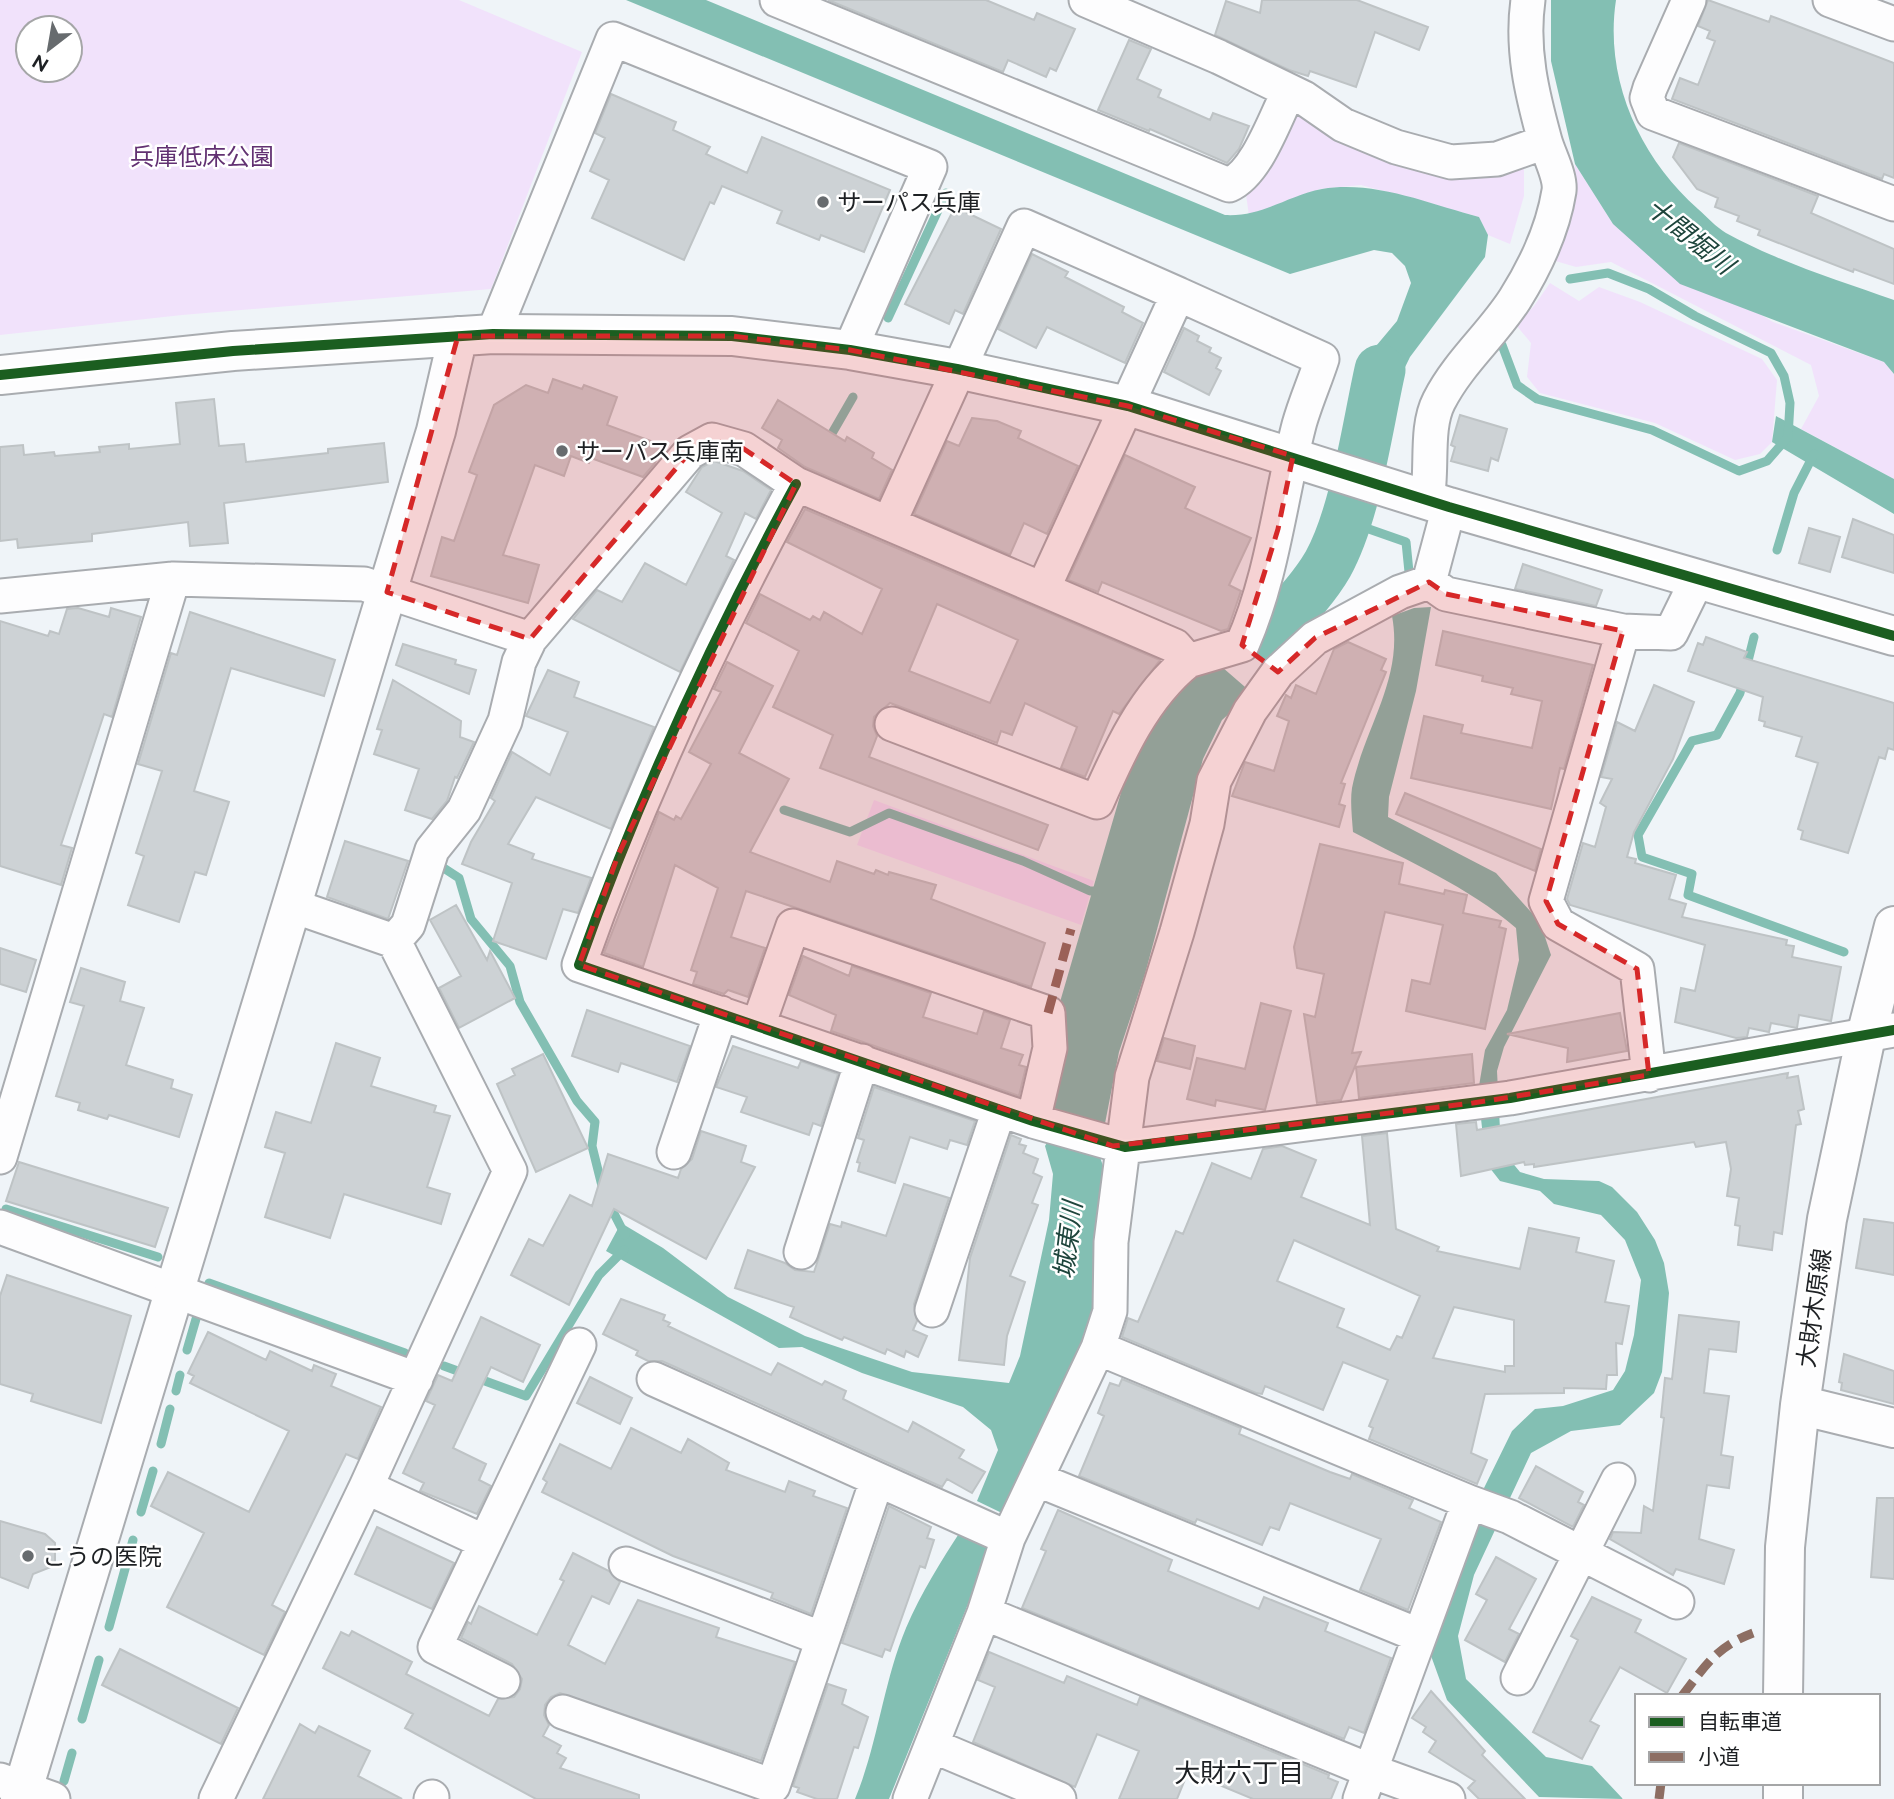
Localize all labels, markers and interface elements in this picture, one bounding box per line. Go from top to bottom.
north arrow [14,14,84,84]
text: N [28,50,52,77]
park label: 兵庫低床公園 [130,142,274,171]
place label: サーパス兵庫 [837,188,981,217]
water label: 十間堀川 [1640,192,1742,282]
marker: サーパス兵庫 [815,194,831,210]
place label: サーパス兵庫南 [576,437,744,466]
marker: サーパス兵庫南 [554,443,570,459]
water label: 城東川 [1048,1196,1088,1281]
street label: 大財木原線 [1791,1247,1837,1369]
place label: こうの医院 [42,1542,162,1571]
marker: こうの医院 [20,1548,36,1564]
legend [1635,1694,1880,1785]
text: 自転車道 [1698,1709,1782,1734]
text: 小道 [1698,1744,1740,1769]
district label: 大財六丁目 [1174,1758,1304,1788]

